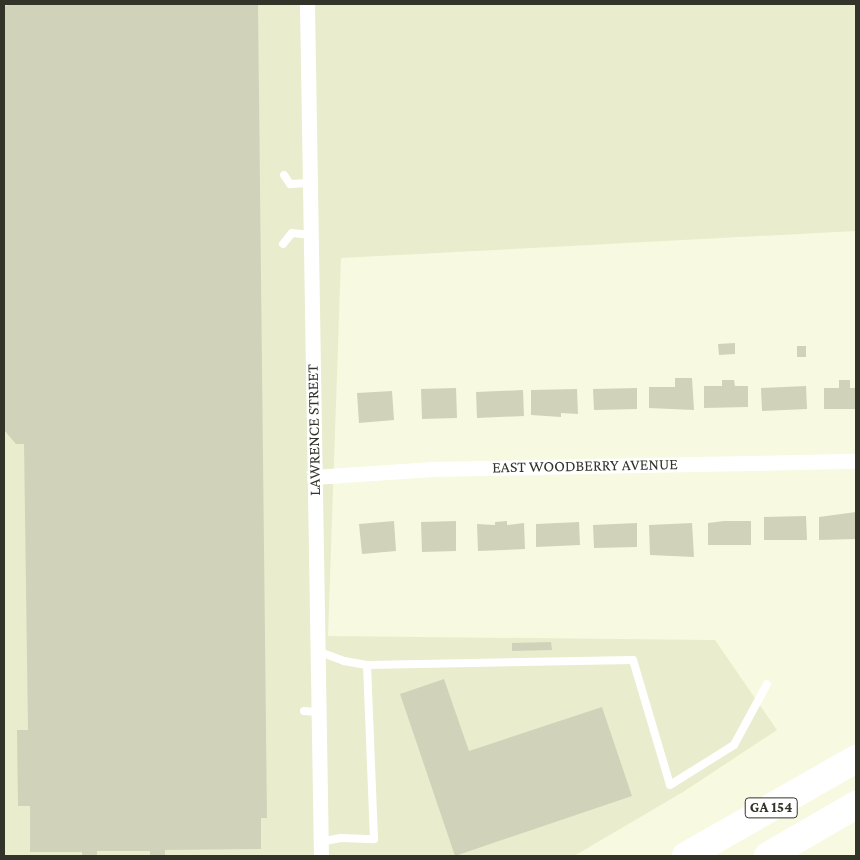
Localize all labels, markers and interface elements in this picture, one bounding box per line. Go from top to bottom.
street label: LAWRENCE STREET [303,364,325,496]
street label: EAST WOODBERRY AVENUE [492,455,678,477]
road number: GA 154 [744,796,798,820]

